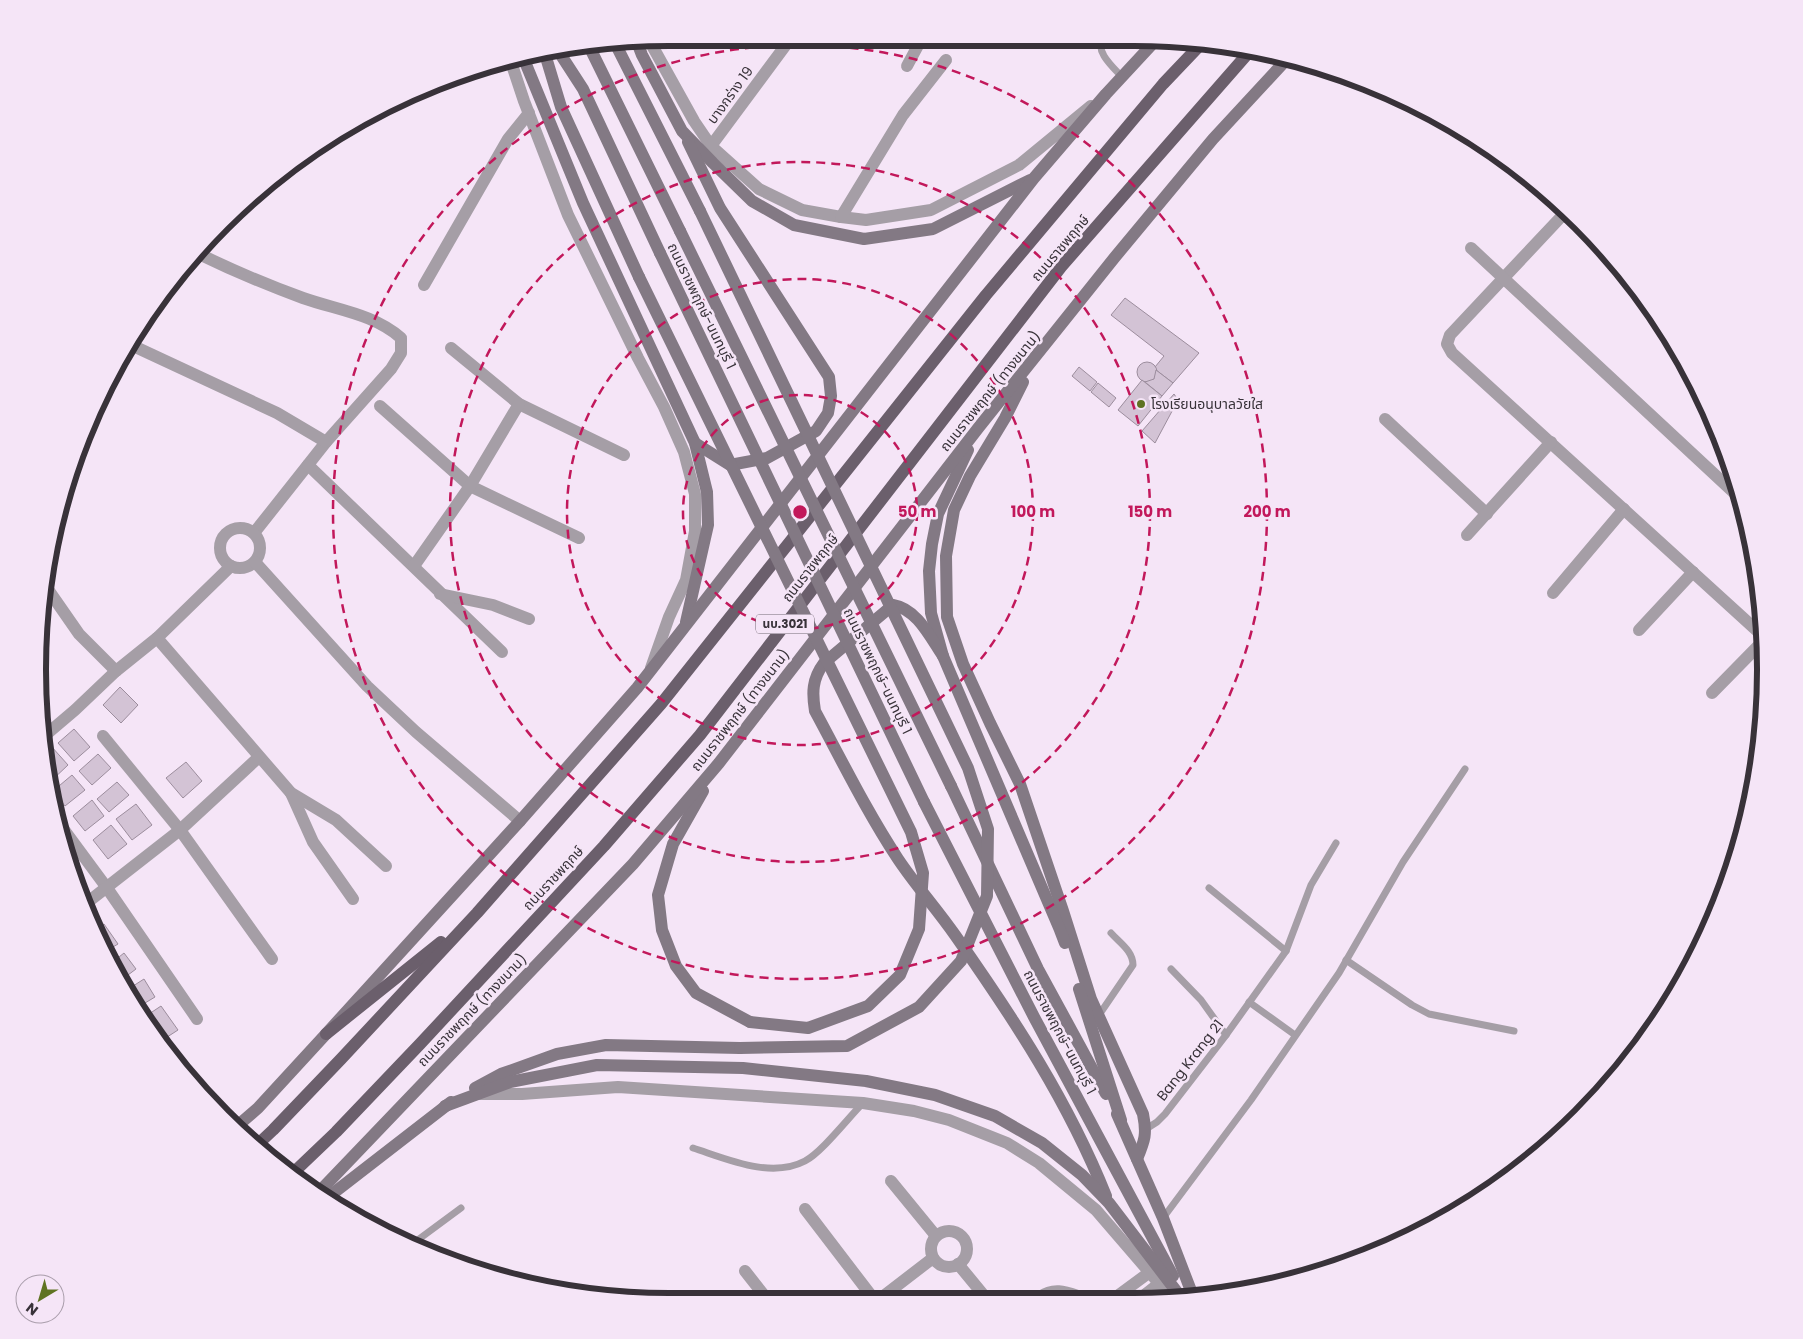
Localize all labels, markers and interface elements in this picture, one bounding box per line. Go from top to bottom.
street label: บางกร่าง 19 [702,62,758,128]
street label: ถนนราชพฤกษ์ [1026,210,1094,286]
street label: ถนนราชพฤกษ์-นนทบุรี 1 [663,239,741,373]
street label: ถนนราชพฤกษ์ (ทางขนาน) [935,326,1045,456]
place label: โรงเรียนอนุบาลวัยใส [1151,394,1263,414]
marker: โรงเรียนอนุบาลวัยใส [1135,398,1147,410]
text: 50 m [898,501,936,522]
text: 100 m [1011,501,1055,522]
text: 150 m [1128,501,1172,522]
text: 200 m [1243,501,1291,522]
centre of rings [791,503,809,521]
street label: ถนนราชพฤกษ์ [777,530,843,606]
street label: ถนนราชพฤกษ์-นนทบุรี 1 [839,604,917,738]
road number: นบ.3021 [756,614,814,634]
street label: ถนนราชพฤกษ์ (ทางขนาน) [686,645,794,775]
street label: ถนนราชพฤกษ์ [518,841,588,915]
street label: ถนนราชพฤกษ์ (ทางขนาน) [413,949,531,1071]
street label: ถนนราชพฤกษ์-นนทบุรี 1 [1019,966,1101,1098]
street label: Bang Krang 21 [1152,1015,1228,1105]
north arrow [15,1274,65,1324]
text: N [22,1298,42,1320]

